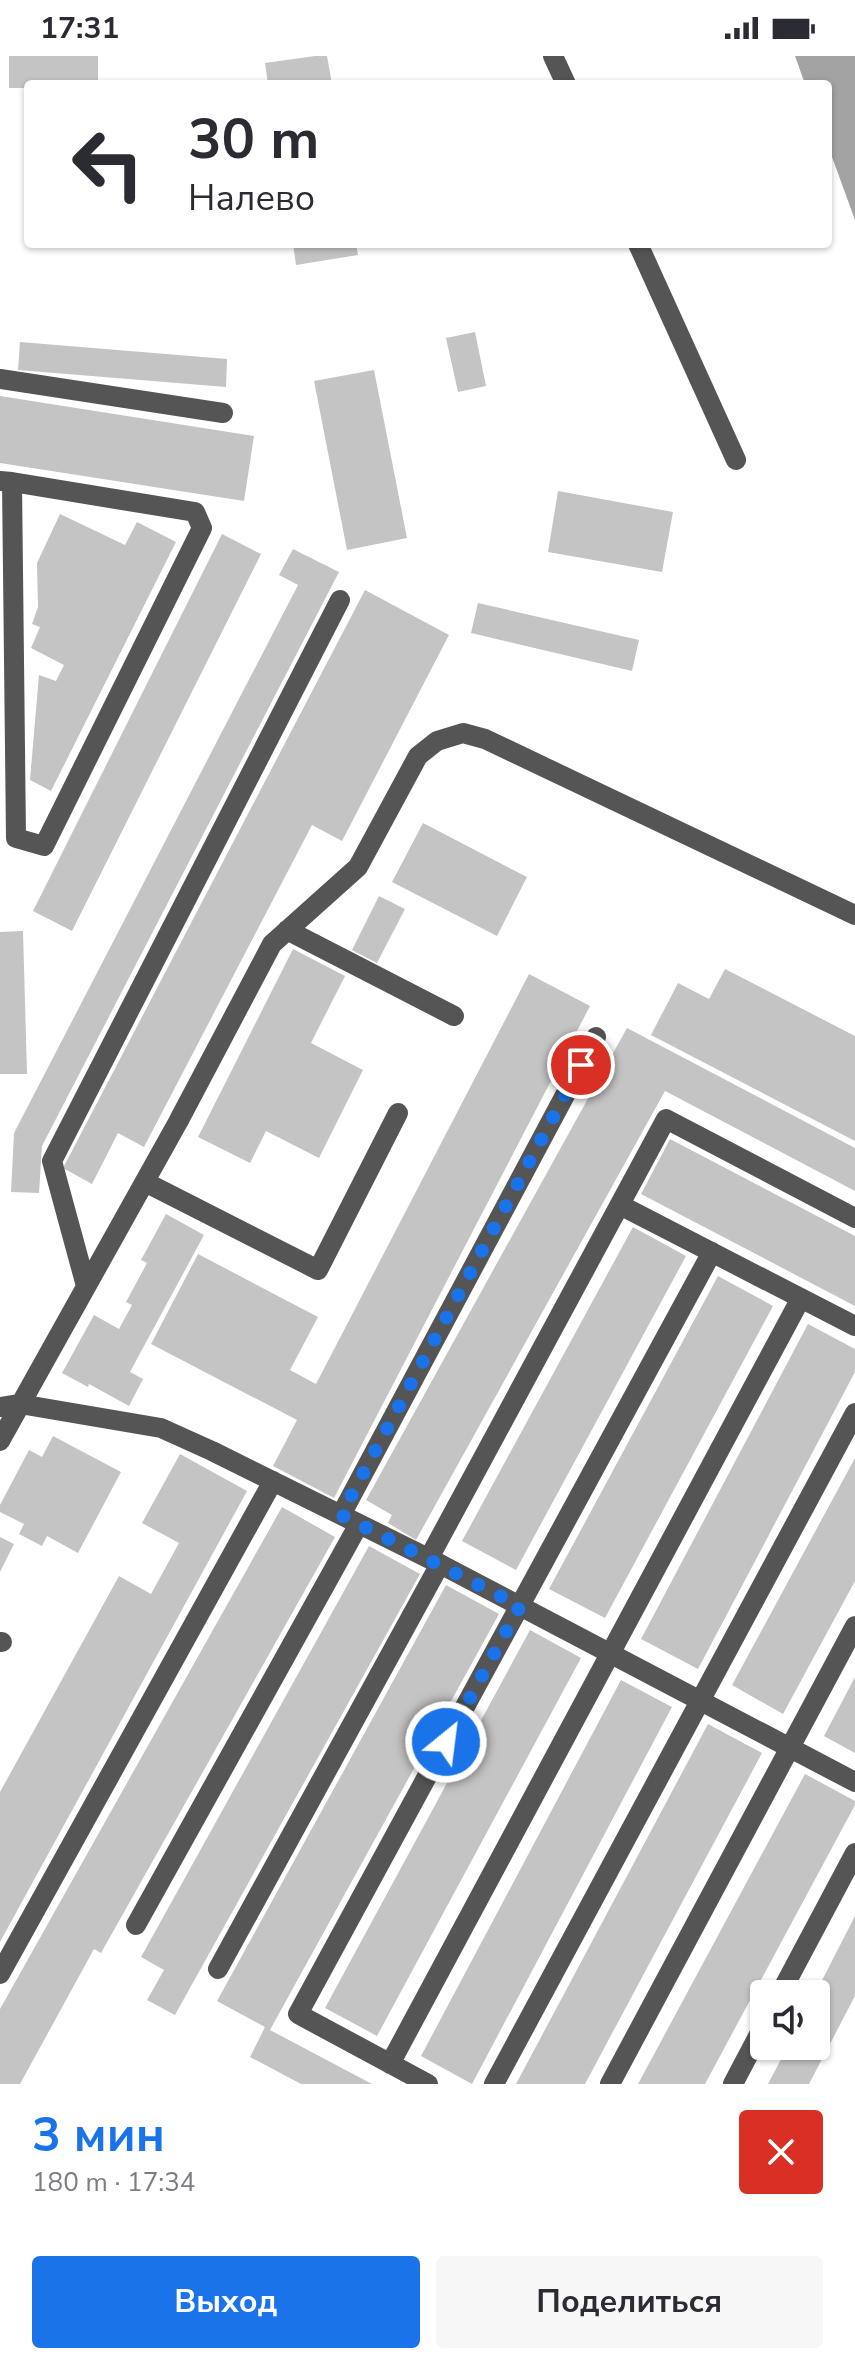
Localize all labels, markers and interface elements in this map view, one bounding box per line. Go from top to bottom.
text: 17:31 [40,8,119,49]
text: 30 m [188,101,319,178]
icon: left [56,112,160,216]
text: Налево [188,174,315,223]
pin [547,1031,615,1099]
icon: arrive [559,1043,603,1087]
position arrow [404,1700,488,1784]
map controls [750,1980,830,2060]
button: sound [750,1980,830,2060]
text: 3 мин [32,2102,165,2168]
button: close [739,2110,823,2194]
text: 180 m · 17:34 [32,2165,195,2200]
button: Выход [32,2256,420,2348]
button: Поделиться [436,2256,823,2348]

